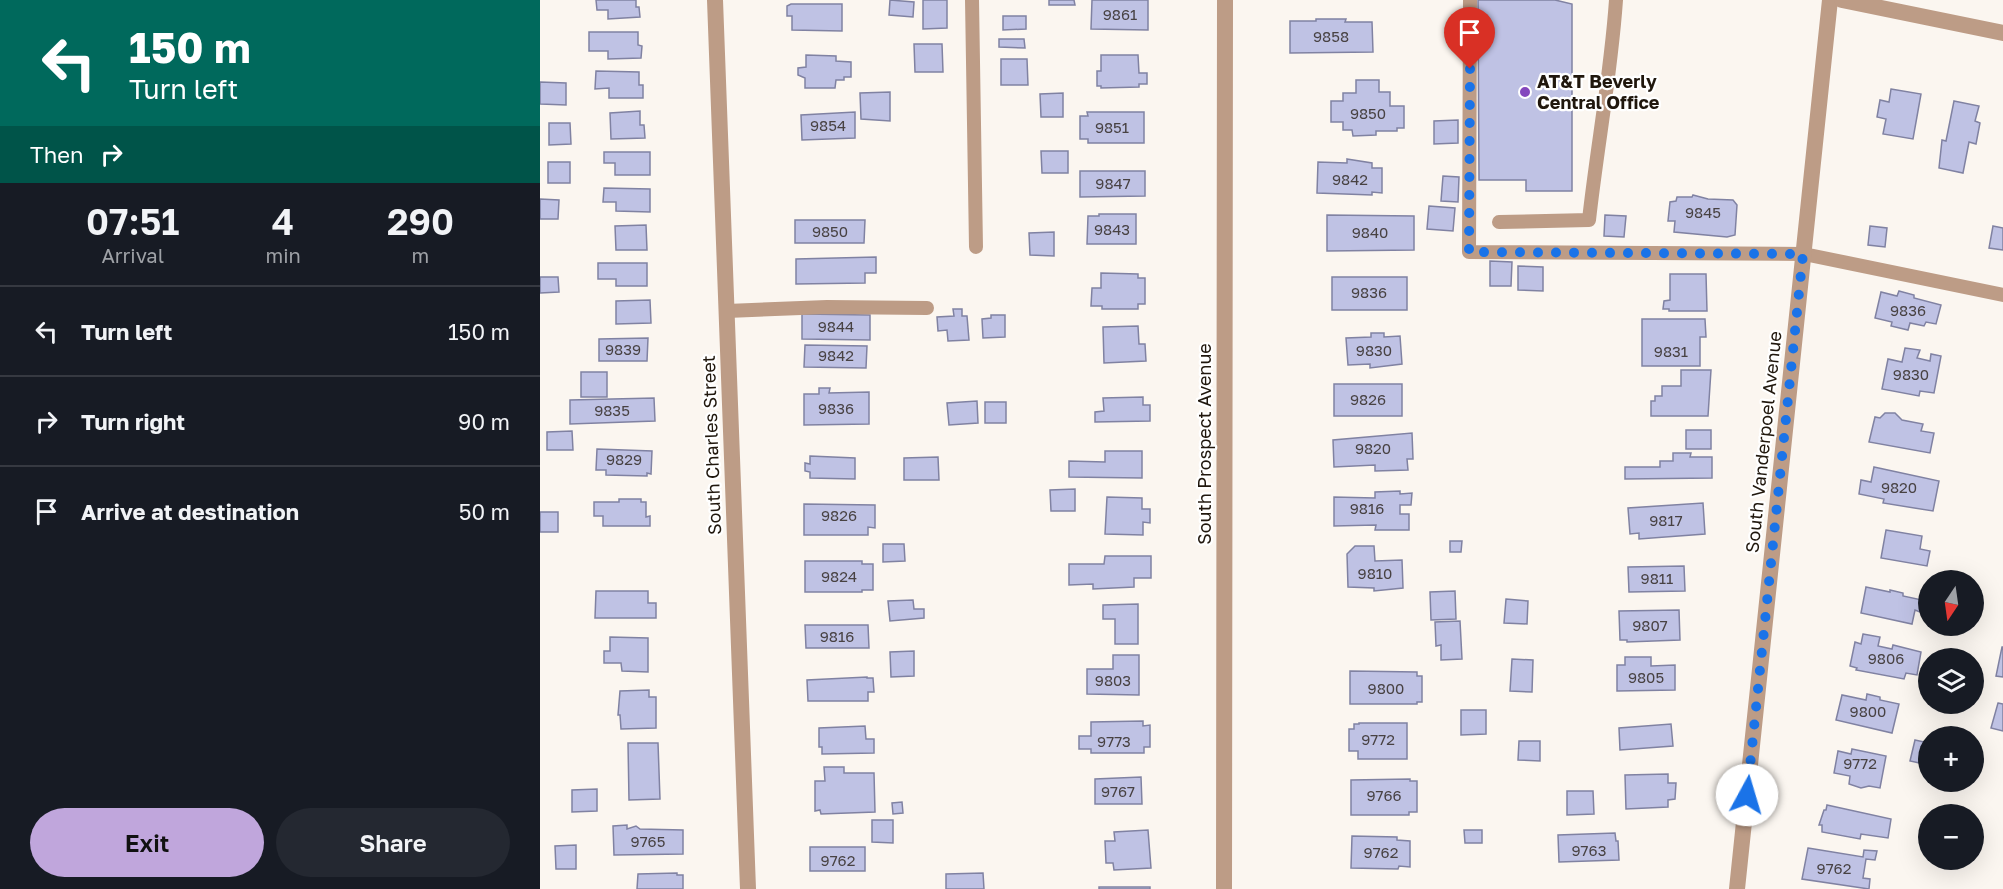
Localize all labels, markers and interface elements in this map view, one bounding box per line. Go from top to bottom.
house number: 9861 [1103,5,1137,23]
pin [1444,7,1495,69]
icon: arrive [1453,16,1486,49]
text: 150 m [129,22,251,72]
icon: left [30,24,108,102]
house number: 9858 [1313,27,1349,45]
place label: AT&T Beverly Central Office [1537,70,1660,113]
text: Turn left [129,73,238,105]
marker: AT&T Beverly Central Office [1518,85,1532,99]
house number: 9850 [1350,104,1386,122]
house number: 9854 [810,116,846,134]
house number: 9851 [1095,118,1129,136]
icon: right [95,138,128,171]
text: Then [30,141,83,168]
house number: 9842 [1332,170,1368,188]
house number: 9847 [1095,174,1131,192]
text: 07:51 [86,200,179,243]
text: 4 [272,200,294,243]
text: 290 [387,200,454,243]
house number: 9845 [1685,203,1721,221]
house number: 9843 [1094,220,1130,238]
house number: 9850 [812,222,848,240]
house number: 9840 [1352,223,1388,241]
text: Arrival [101,243,164,267]
text: min [265,243,301,267]
text: m [412,243,429,267]
house number: 9836 [1351,283,1387,301]
house number: 9836 [1890,301,1926,319]
icon: left [30,315,63,348]
house number: 9844 [818,317,854,335]
text: Turn left [81,318,172,345]
text: 150 m [448,318,510,345]
street label: South Vanderpoel Avenue [1740,330,1786,554]
house number: 9839 [605,340,641,358]
house number: 9830 [1356,341,1392,359]
house number: 9831 [1654,342,1688,360]
street label: South Prospect Avenue [1193,343,1215,545]
house number: 9842 [818,346,854,364]
street label: South Charles Street [697,355,725,535]
house number: 9830 [1893,365,1929,383]
house number: 9826 [1350,390,1386,408]
house number: 9836 [818,399,854,417]
house number: 9835 [594,401,630,419]
icon: right [30,405,63,438]
text: Turn right [81,408,185,435]
text: 90 m [458,408,510,435]
house number: 9820 [1355,439,1391,457]
house number: 9829 [606,450,642,468]
house number: 9820 [1881,478,1917,496]
icon: arrive [30,495,63,528]
text: Arrive at destination [81,498,299,525]
text: 50 m [459,498,510,525]
house number: 9816 [1350,499,1384,517]
house number: 9826 [821,506,857,524]
house number: 9817 [1649,511,1683,529]
house number: 9810 [1358,564,1392,582]
house number: 9824 [821,567,857,585]
house number: 9811 [1641,569,1673,587]
north arrow [1918,570,1984,636]
map controls [1918,570,1984,870]
house number: 9807 [1632,616,1668,634]
house number: 9816 [820,627,854,645]
button: layers [1918,648,1984,714]
house number: 9806 [1868,649,1904,667]
house number: 9805 [1628,668,1664,686]
house number: 9803 [1095,671,1131,689]
house number: 9800 [1368,679,1404,697]
house number: 9800 [1850,702,1886,720]
button: + [1918,726,1984,792]
house number: 9772 [1361,730,1395,748]
house number: 9773 [1097,732,1131,750]
house number: 9772 [1843,754,1877,772]
position arrow [1715,763,1779,827]
house number: 9767 [1101,782,1135,800]
house number: 9766 [1366,786,1402,804]
button: − [1918,804,1984,870]
button: Exit [30,808,264,877]
button: Share [276,808,510,877]
house number: 9765 [631,832,665,850]
house number: 9763 [1572,841,1606,859]
house number: 9762 [1364,843,1398,861]
house number: 9762 [821,851,855,869]
house number: 9762 [1817,859,1851,877]

